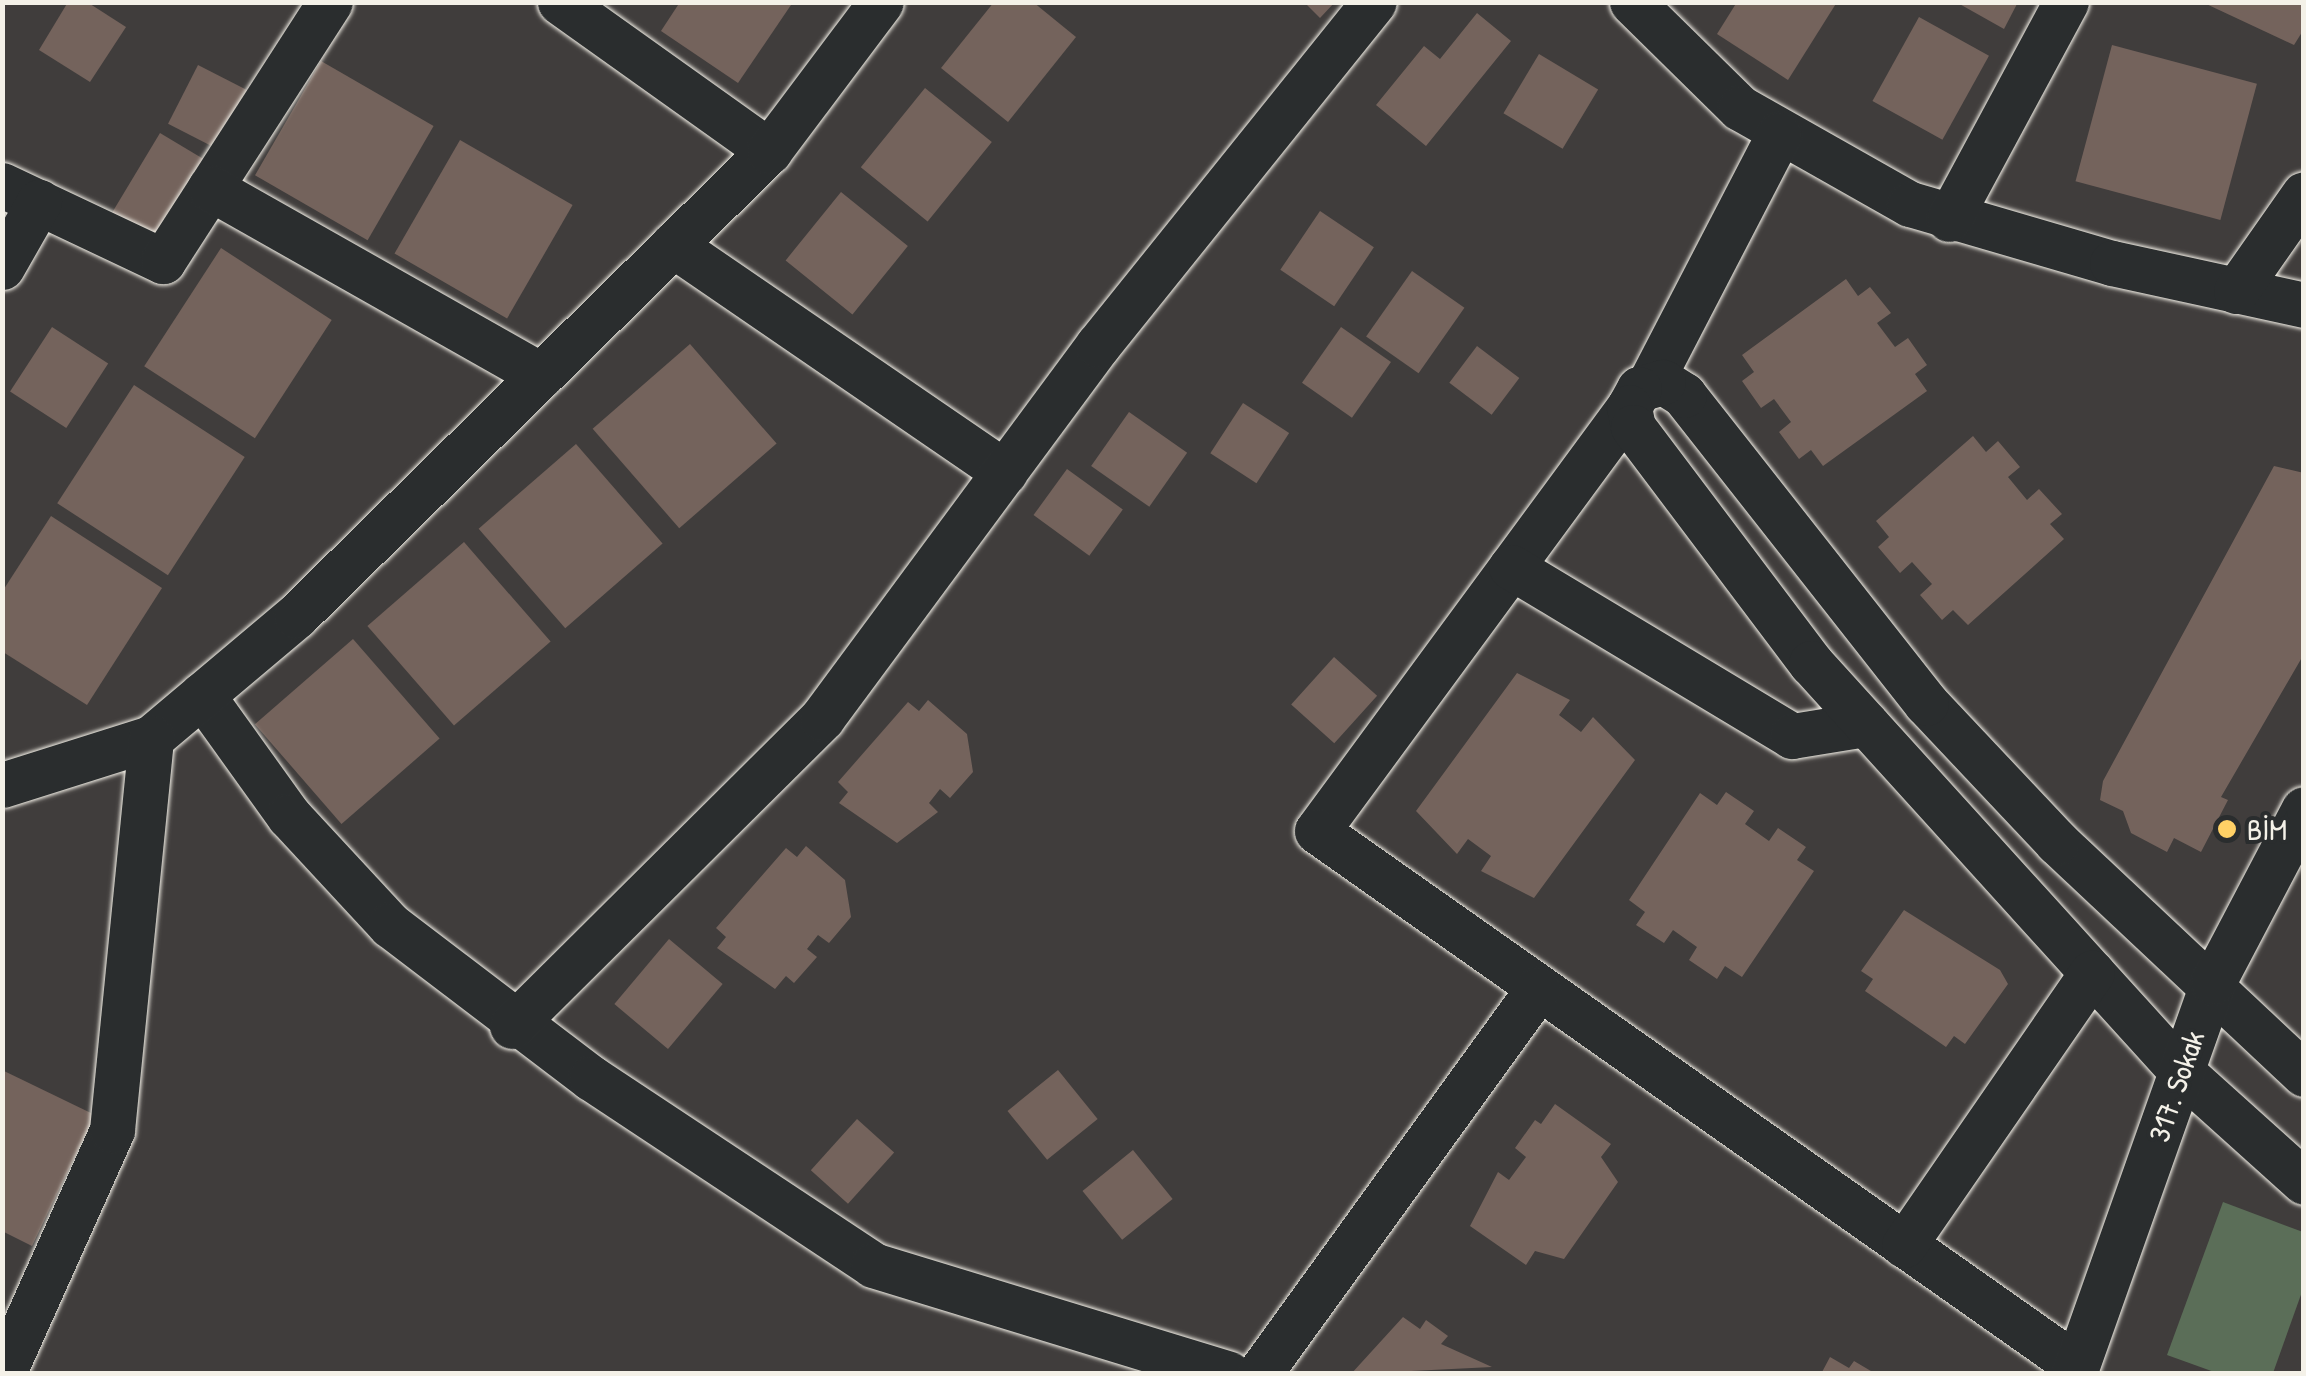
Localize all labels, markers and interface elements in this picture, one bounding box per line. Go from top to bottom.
place label: BİM [2247,811,2287,847]
marker: BİM [2216,818,2238,840]
street label: 317. Sokak [2140,1026,2212,1146]

